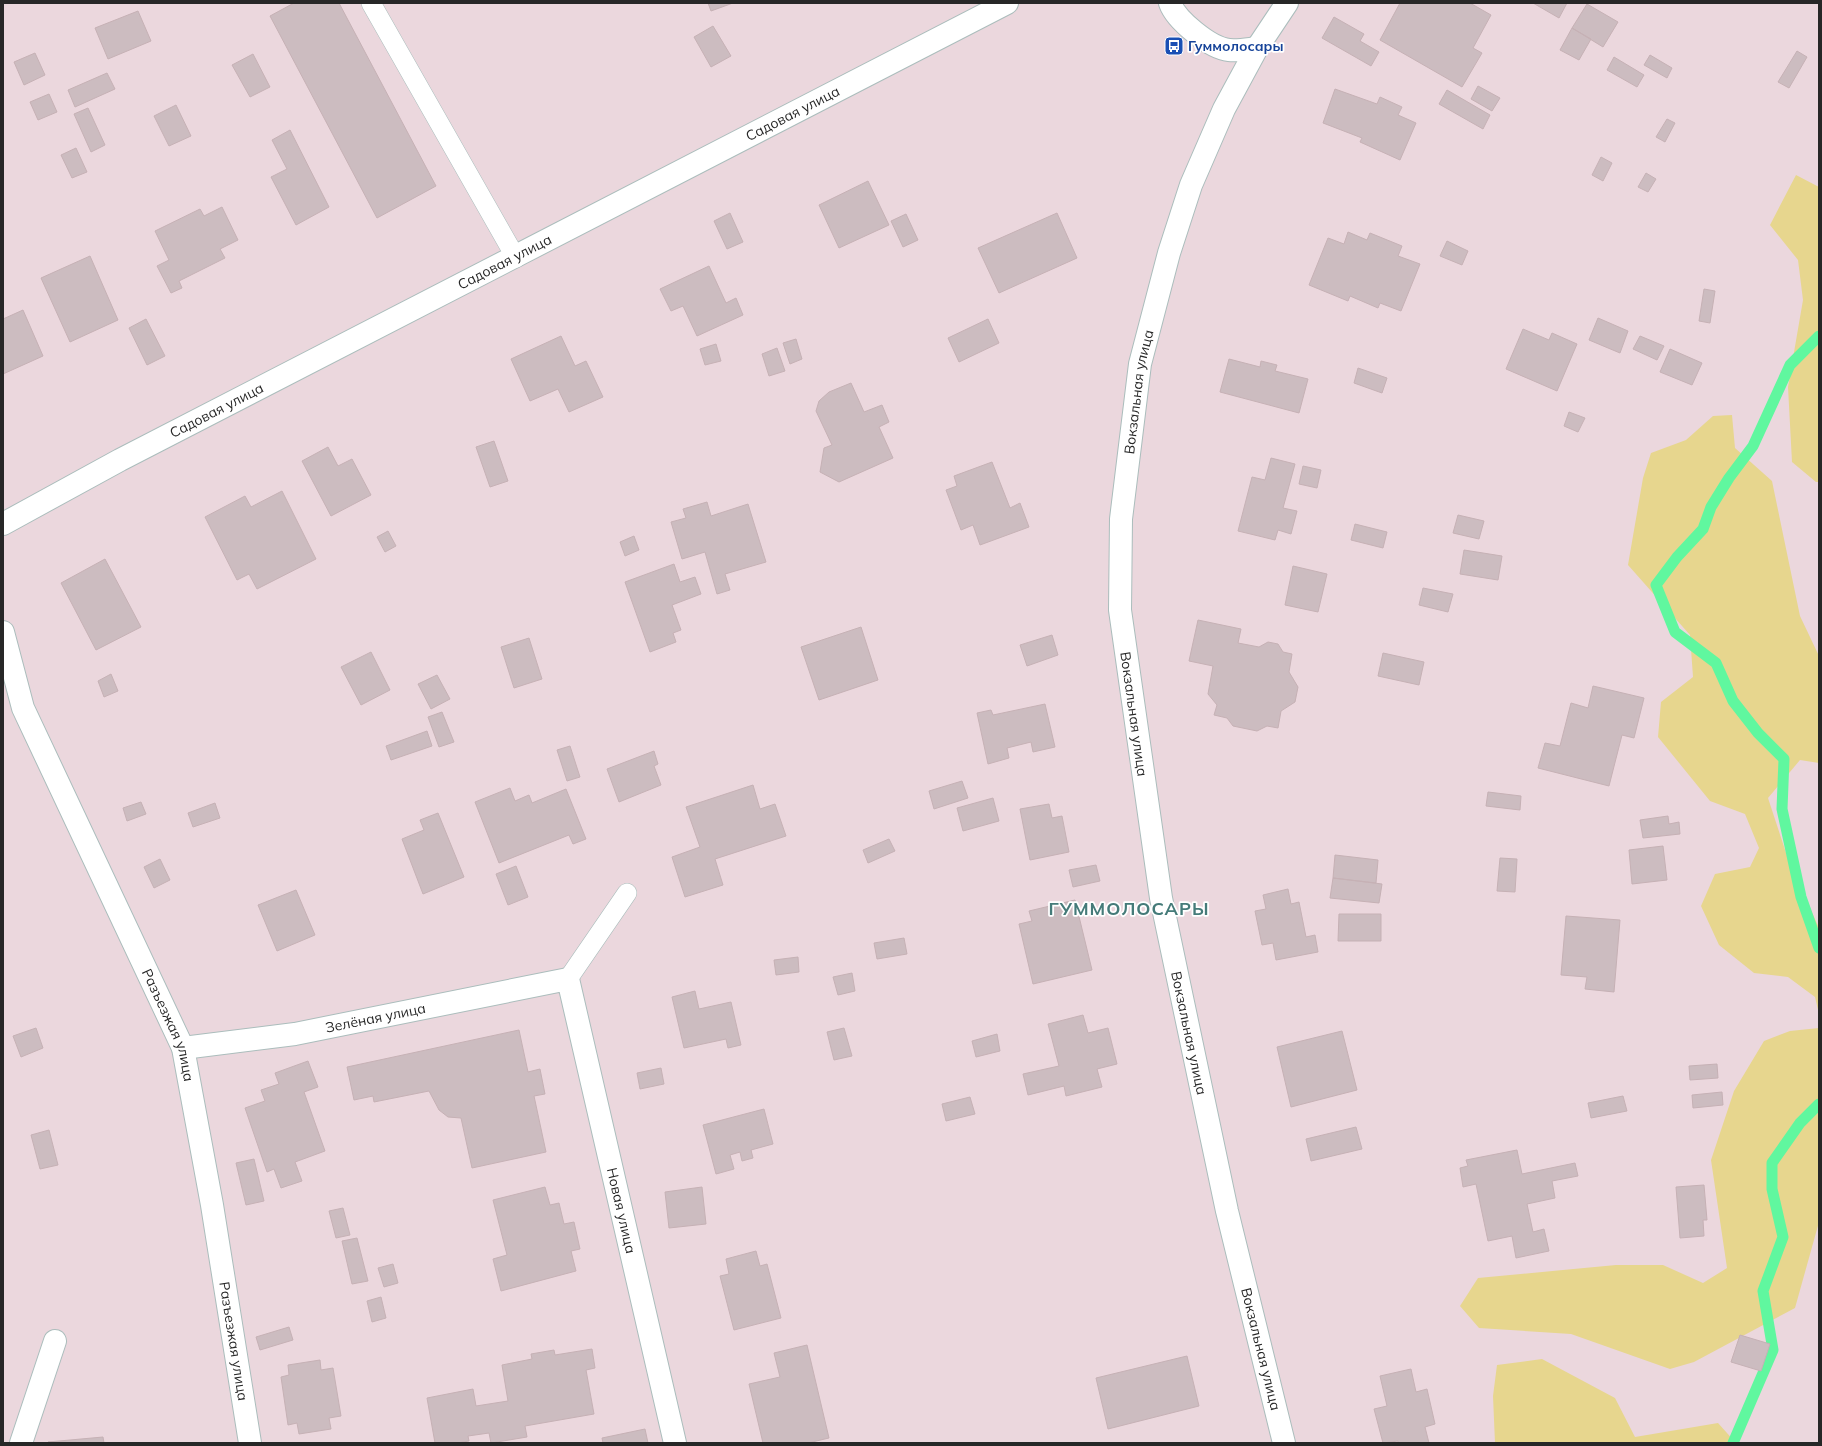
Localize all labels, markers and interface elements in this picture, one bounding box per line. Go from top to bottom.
bus stop icon: Гуммолосары [1163,35,1185,57]
place label: Гуммолосары [1188,37,1284,55]
street label: Садовая улица [743,82,843,145]
street label: Садовая улица [455,230,555,293]
street label: Вокзальная улица [1120,328,1158,455]
street label: Садовая улица [167,379,267,442]
street label: Вокзальная улица [1116,650,1152,778]
district label: ГУММОЛОСАРЫ [1048,897,1210,920]
street label: Разъезжая улица [138,966,198,1083]
street label: Вокзальная улица [1167,970,1211,1096]
street label: Зелёная улица [324,999,427,1037]
street label: Новая улица [603,1166,640,1255]
street label: Разъезжая улица [215,1280,252,1402]
street label: Вокзальная улица [1237,1286,1285,1412]

